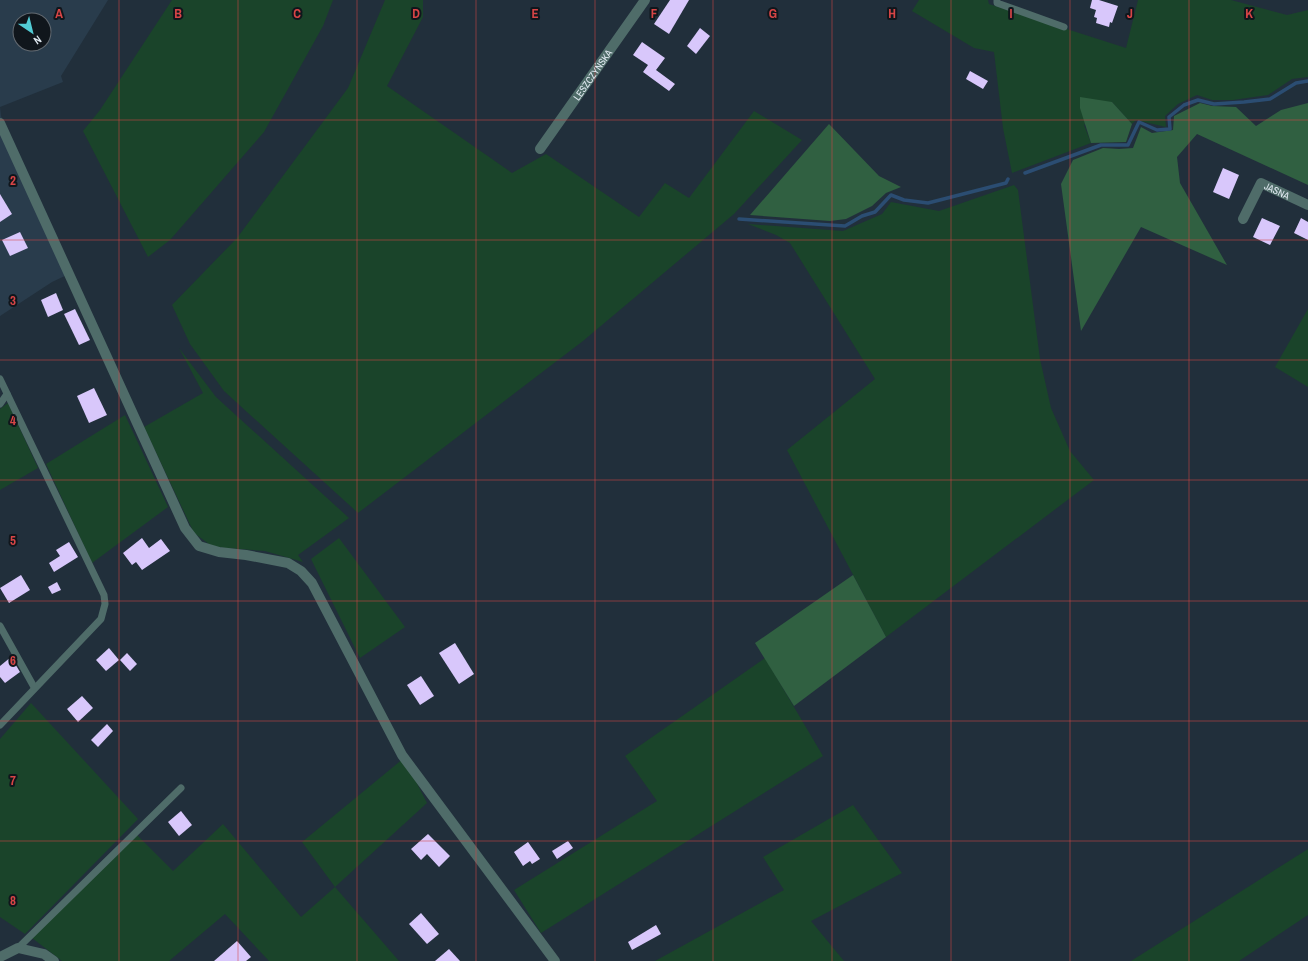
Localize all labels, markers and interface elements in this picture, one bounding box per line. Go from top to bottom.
text: A [55,5,63,22]
text: B [174,5,182,22]
text: C [293,5,301,22]
text: D [412,5,420,22]
text: E [531,5,539,22]
text: F [651,5,658,22]
text: G [769,5,777,22]
text: H [888,5,896,22]
text: I [1010,5,1013,22]
text: J [1127,5,1133,22]
text: K [1245,5,1253,22]
north arrow [12,12,52,52]
text: N [31,33,44,48]
street label: LESZCZYŃSKA [570,46,616,103]
text: 2 [10,172,16,189]
street label: JASNA [1262,179,1292,203]
text: 3 [10,292,16,309]
text: 4 [10,412,16,429]
text: 5 [10,532,16,549]
text: 6 [10,652,16,669]
text: 7 [10,772,16,789]
text: 8 [10,892,16,909]

